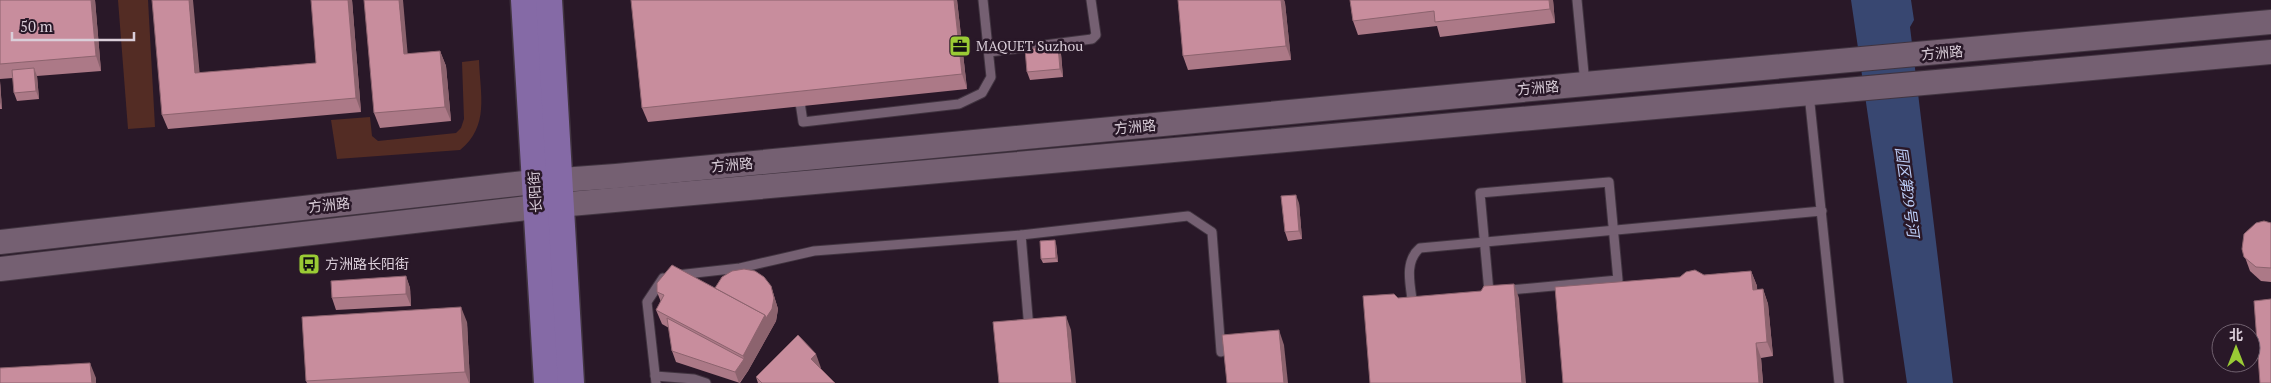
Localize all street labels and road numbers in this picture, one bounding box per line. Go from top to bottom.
street label: 方洲路 [1920,41,1964,64]
street label: 方洲路 [1516,76,1560,99]
street label: 方洲路 [1113,115,1157,138]
street label: 方洲路 [710,153,754,176]
street label: 长阳街 [524,170,545,214]
street label: 方洲路 [307,193,351,216]

